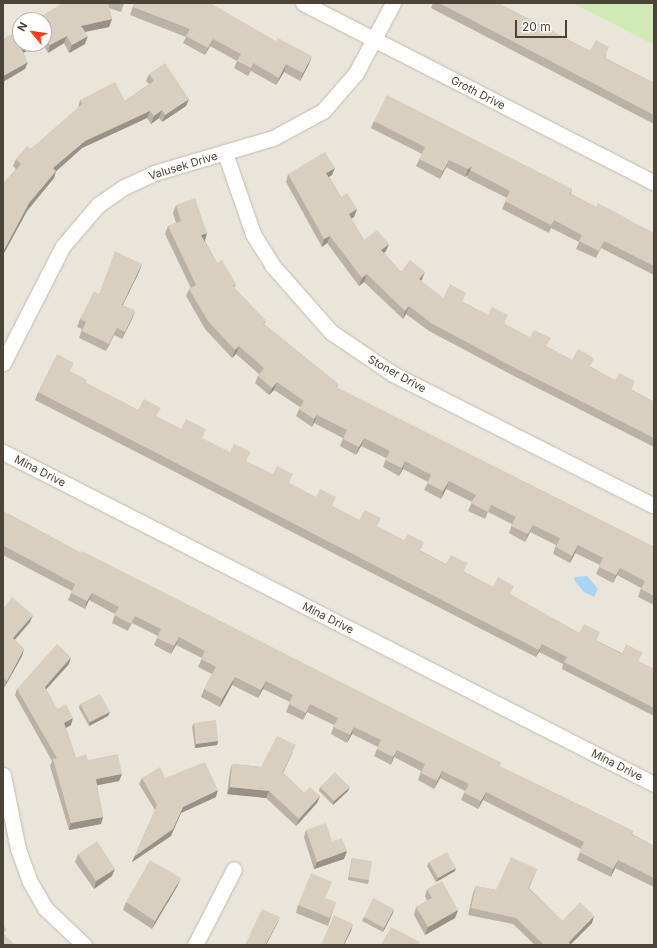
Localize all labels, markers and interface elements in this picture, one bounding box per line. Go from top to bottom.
north arrow [12,12,52,52]
scale bar [517,12,569,38]
text: 20 m [522,19,551,34]
text: N [14,20,31,34]
street label: Groth Drive [449,74,507,112]
street label: Valusek Drive [147,149,219,183]
street label: Stoner Drive [366,353,428,395]
street label: Mina Drive [12,452,68,490]
street label: Mina Drive [300,599,356,637]
street label: Mina Drive [589,746,645,784]

